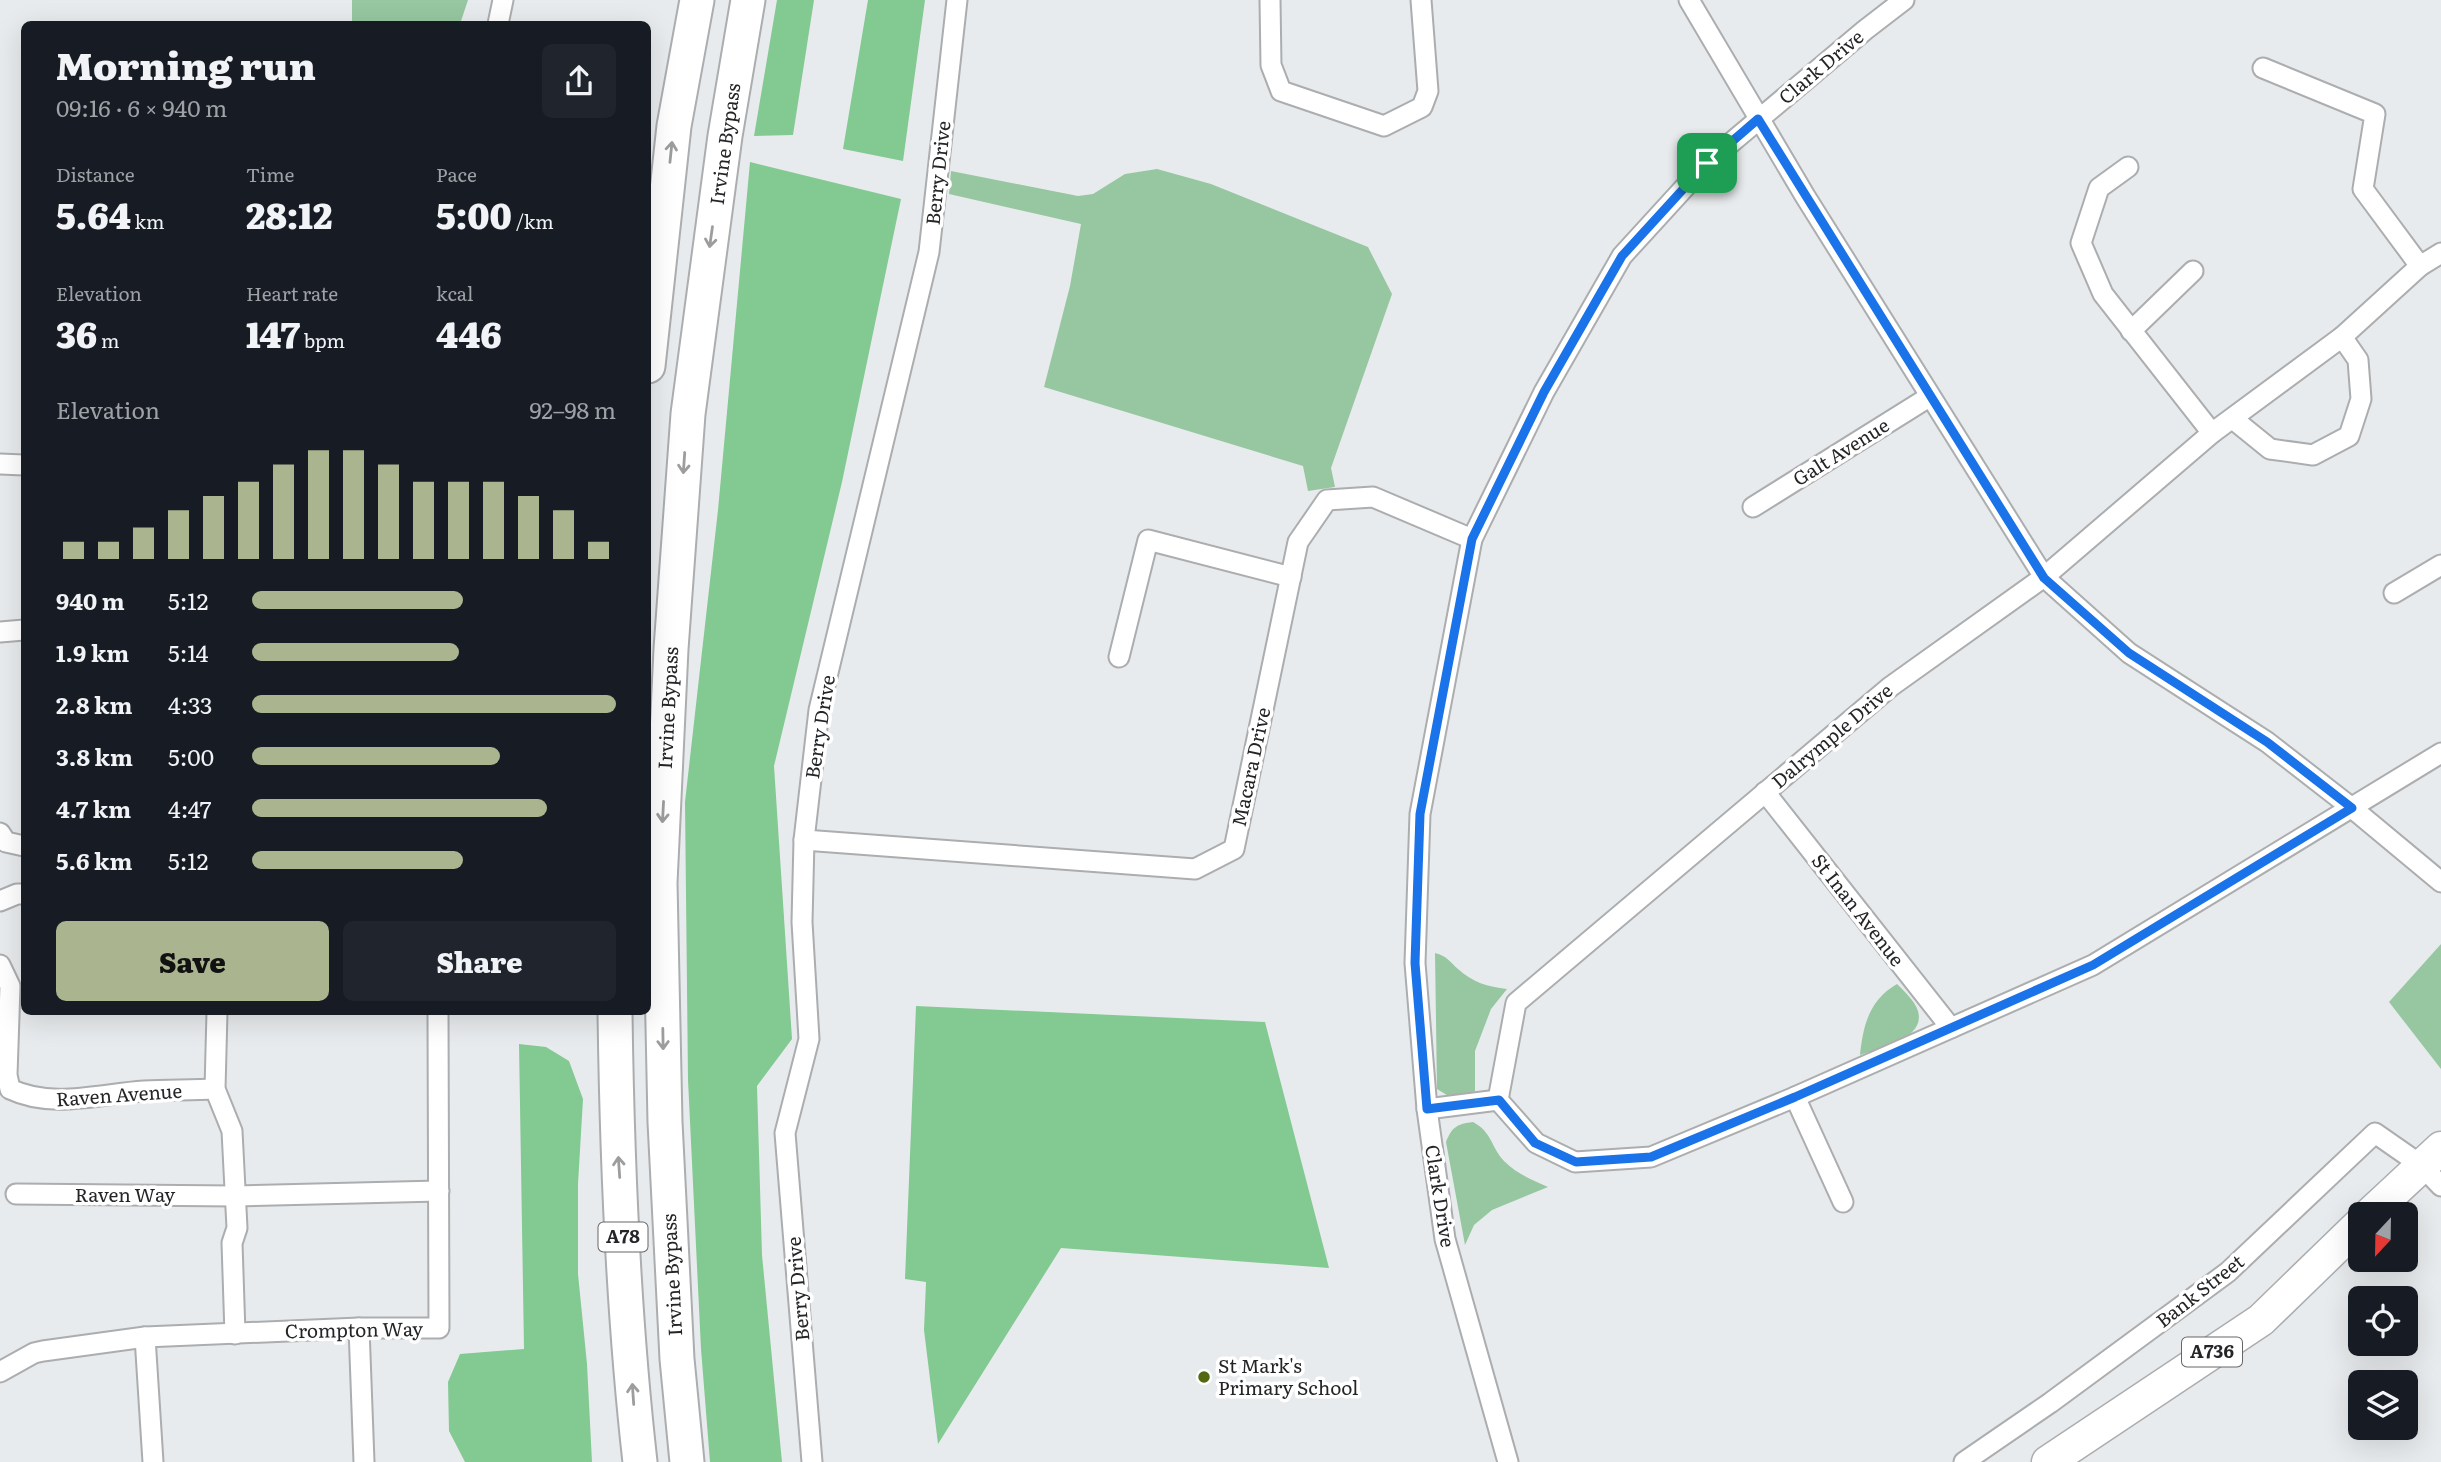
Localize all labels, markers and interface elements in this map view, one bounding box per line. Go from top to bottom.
street label: Clark Drive [1772,22,1869,110]
text: Morning run [56,35,316,92]
button: share [542,44,616,118]
street label: Irvine Bypass [702,81,746,206]
text: 09:16 · 6 × 940 m [56,90,227,124]
street label: Berry Drive [918,119,956,226]
pin [1677,133,1737,193]
one-way arrow [665,141,678,164]
icon: arrive [1688,144,1726,182]
text: Distance [56,160,135,188]
text: Time [246,160,294,188]
text: Pace [436,160,477,188]
text: 5.64 [56,188,131,240]
text: 28:12 [246,188,332,240]
text: 5:00 [436,188,512,240]
text: km [131,207,165,235]
text: /km [512,207,554,235]
one-way arrow [705,225,718,248]
text: Elevation [56,279,142,307]
text: Heart rate [246,279,338,307]
text: kcal [436,279,473,307]
text: 36 [56,307,97,359]
text: 147 [246,307,300,359]
text: 446 [436,307,502,359]
text: m [97,326,120,354]
text: bpm [300,326,345,354]
text: Elevation [56,392,160,426]
text: 92–98 m [530,392,616,426]
street label: Galt Avenue [1787,410,1894,492]
one-way arrow [677,451,690,474]
text: 940 m [56,583,125,617]
text: 5:12 [168,583,208,617]
text: 1.9 km [56,635,129,669]
text: 5:14 [168,635,208,669]
street label: Irvine Bypass [650,646,684,770]
street label: Berry Drive [797,673,841,781]
street label: Dalrymple Drive [1765,676,1898,794]
text: 2.8 km [56,687,132,721]
text: 4:33 [168,687,212,721]
street label: Macara Drive [1224,704,1276,829]
text: 3.8 km [56,739,133,773]
text: 5:00 [168,739,214,773]
text: 4.7 km [56,791,131,825]
text: 4:47 [168,791,211,825]
one-way arrow [657,800,670,823]
text: 5.6 km [56,843,132,877]
text: 5:12 [168,843,208,877]
street label: St Inan Avenue [1806,847,1912,972]
button: Save [56,921,329,1001]
button: Share [343,921,616,1001]
one-way arrow [656,1028,670,1051]
street label: Raven Avenue [55,1076,183,1112]
street label: Clark Drive [1419,1143,1463,1249]
one-way arrow [612,1156,625,1179]
street label: Raven Way [75,1180,175,1208]
north arrow [2348,1202,2418,1272]
map controls [2348,1202,2418,1440]
street label: Irvine Bypass [654,1213,688,1337]
road number: A78 [598,1222,648,1252]
street label: Berry Drive [778,1236,816,1343]
street label: Bank Street [2149,1247,2250,1334]
button: locate [2348,1286,2418,1356]
street label: Crompton Way [285,1314,423,1344]
road number: A736 [2182,1338,2242,1366]
place label: St Mark's Primary School [1218,1351,1359,1401]
marker: St Mark's Primary School [1196,1369,1212,1385]
button: layers [2348,1370,2418,1440]
one-way arrow [626,1383,639,1406]

